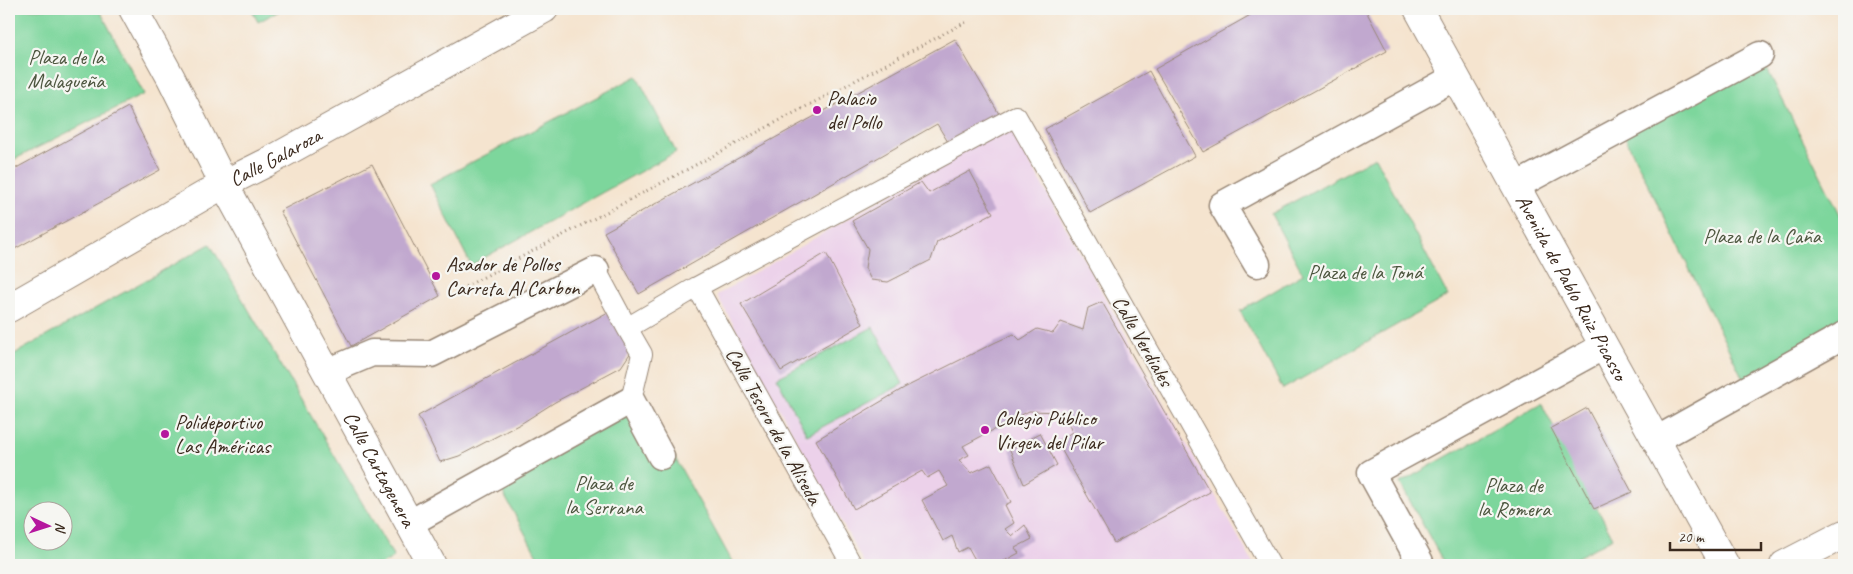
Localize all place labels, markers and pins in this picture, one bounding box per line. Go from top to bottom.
place label: Palacio del Pollo [827,85,883,135]
marker: Palacio del Pollo [811,104,823,116]
place label: Asador de Pollos Carreta Al Carbon [446,251,580,301]
marker: Asador de Pollos Carreta Al Carbon [430,270,442,282]
place label: Colegio Público Virgen del Pilar [995,405,1105,455]
place label: Polideportivo Las Américas [175,409,272,459]
marker: Colegio Público Virgen del Pilar [979,424,991,436]
marker: Polideportivo Las Américas [159,428,171,440]

